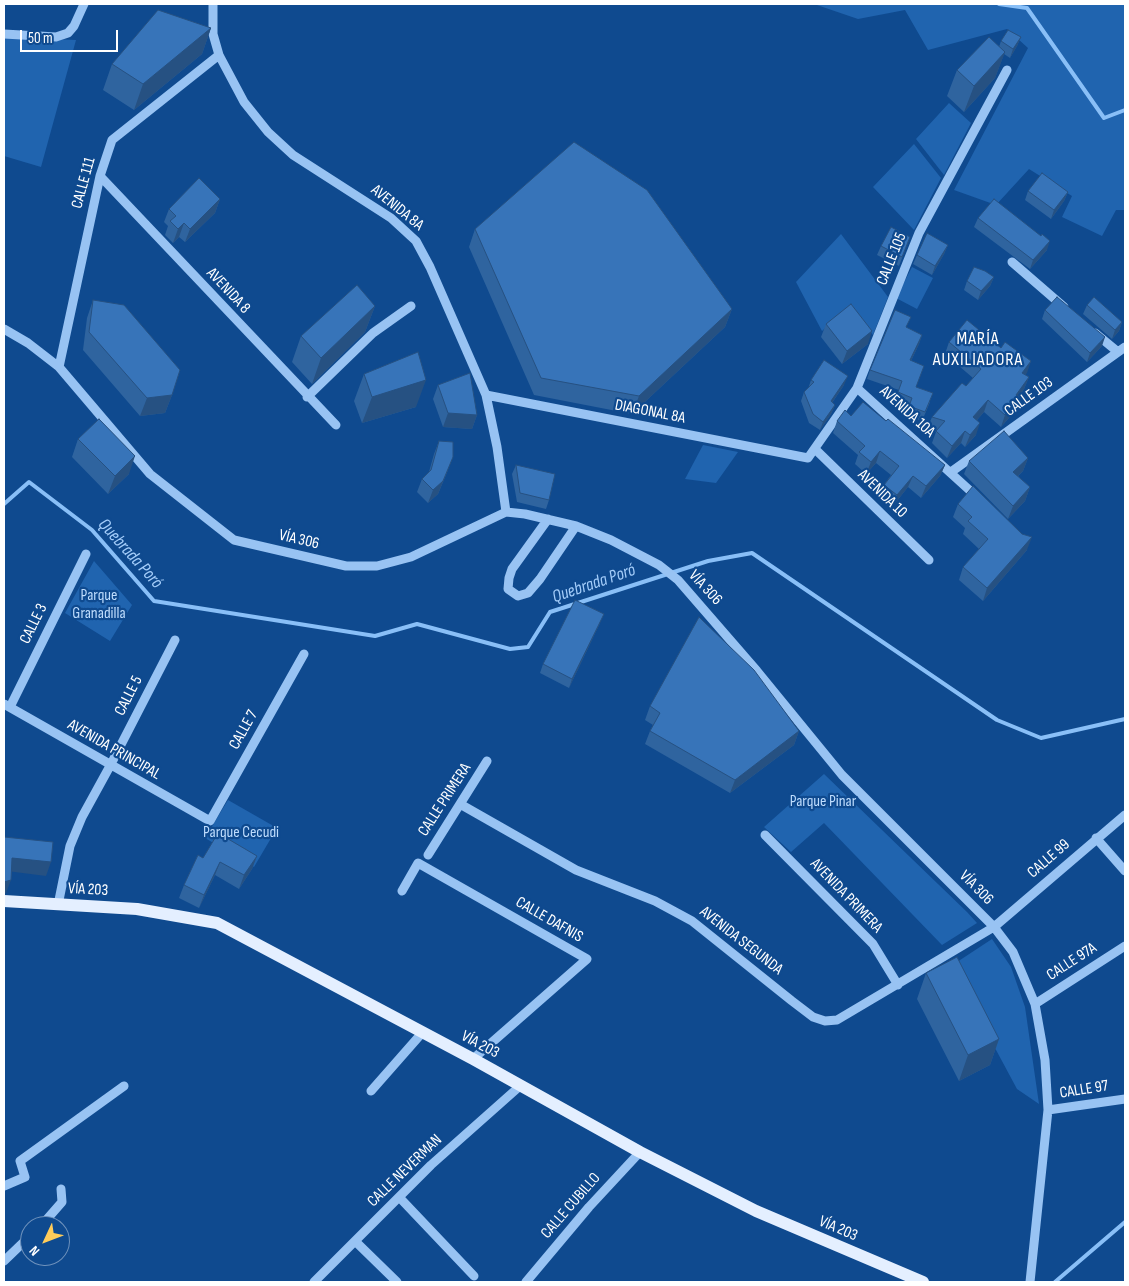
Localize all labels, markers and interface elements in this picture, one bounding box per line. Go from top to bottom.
scale bar [22,20,120,52]
text: 50 m [28,29,53,48]
street label: CALLE 111 [68,155,100,211]
street label: AVENIDA 8A [367,181,427,235]
street label: CALLE 105 [873,230,911,288]
street label: AVENIDA 8 [202,264,254,318]
district label: MARÍA AUXILIADORA [931,328,1025,370]
street label: CALLE 103 [1001,373,1057,421]
street label: AVENIDA 10A [875,382,939,442]
street label: DIAGONAL 8A [613,396,687,428]
street label: AVENIDA 10 [853,466,911,522]
water label: Quebrada Poró [93,515,167,593]
street label: VÍA 306 [277,526,321,554]
water label: Quebrada Poró [549,560,639,608]
street label: VÍA 306 [684,567,726,609]
park label: Parque Granadilla [72,586,126,624]
street label: CALLE 3 [16,601,52,647]
street label: CALLE 5 [111,673,147,719]
street label: CALLE 7 [225,707,263,753]
street label: AVENIDA PRINCIPAL [64,716,164,784]
street label: CALLE PRIMERA [414,760,476,840]
park label: Parque Pinar [790,792,856,812]
park label: Parque Cecudi [203,823,279,843]
street label: CALLE 99 [1024,835,1074,883]
street label: AVENIDA PRIMERA [806,855,886,937]
street label: VÍA 306 [955,867,997,909]
street label: VÍA 203 [67,879,109,901]
street label: CALLE DAFNIS [512,893,586,947]
street label: AVENIDA SEGUNDA [696,903,786,979]
street label: CALLE 97A [1043,939,1101,985]
street label: VÍA 203 [458,1027,502,1063]
street label: CALLE 97 [1058,1077,1110,1103]
street label: CALLE NEVERMAN [364,1131,446,1211]
street label: CALLE CUBILLO [537,1169,605,1243]
street label: VÍA 203 [816,1212,860,1246]
north arrow [20,1216,70,1266]
text: N [26,1242,43,1259]

